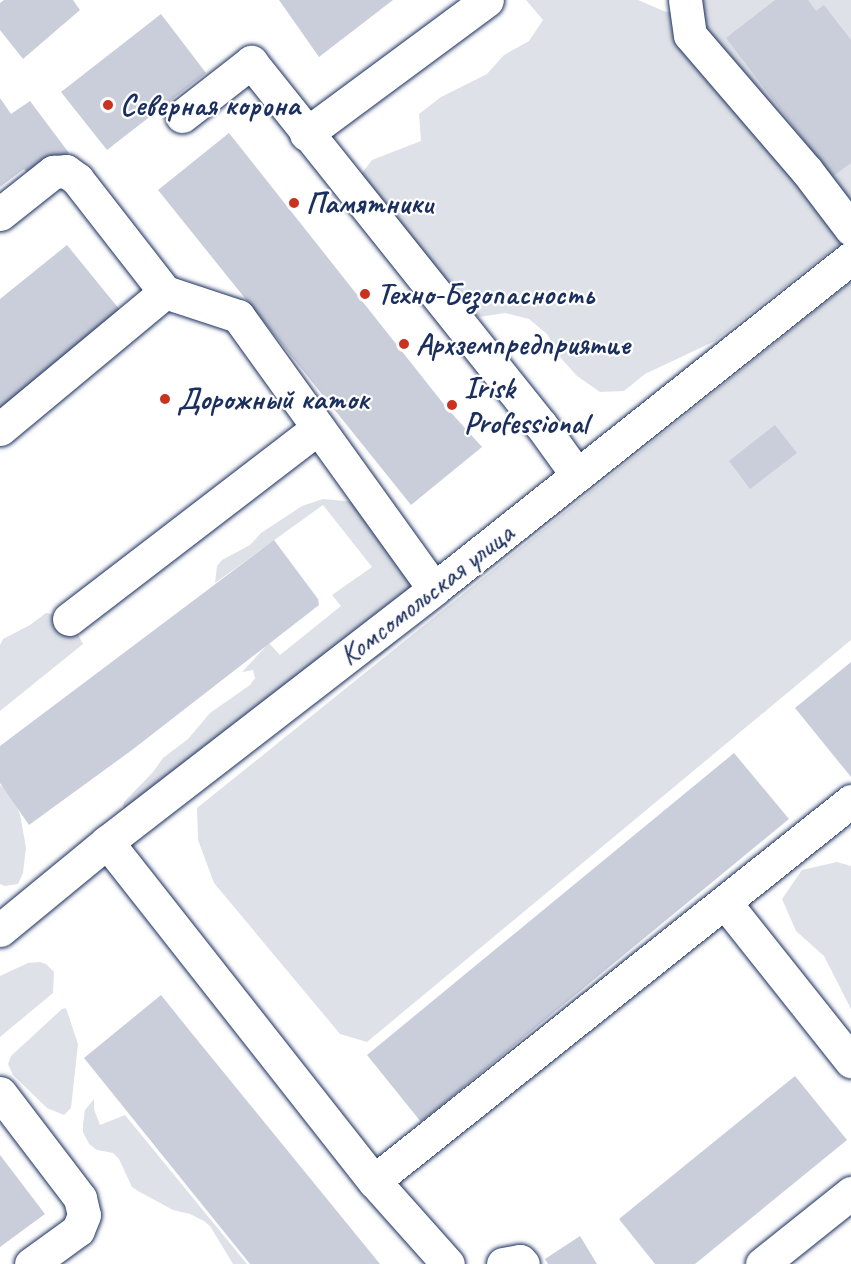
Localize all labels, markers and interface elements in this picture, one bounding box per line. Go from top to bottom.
place label: Северная корона [120,87,298,123]
marker: Северная корона [101,98,115,112]
place label: Памятники [306,185,433,221]
marker: Памятники [287,196,301,210]
place label: Техно-Безопасность [377,276,594,312]
marker: Техно-Безопасность [358,287,372,301]
place label: Архземпредприятие [416,326,630,362]
marker: Архземпредприятие [397,337,411,351]
place label: Irisk Professional [464,370,588,440]
place label: Дорожный каток [177,381,369,417]
marker: Дорожный каток [158,392,172,406]
marker: Irisk Professional [445,398,459,412]
street label: Комсомольская улица [330,514,522,674]

